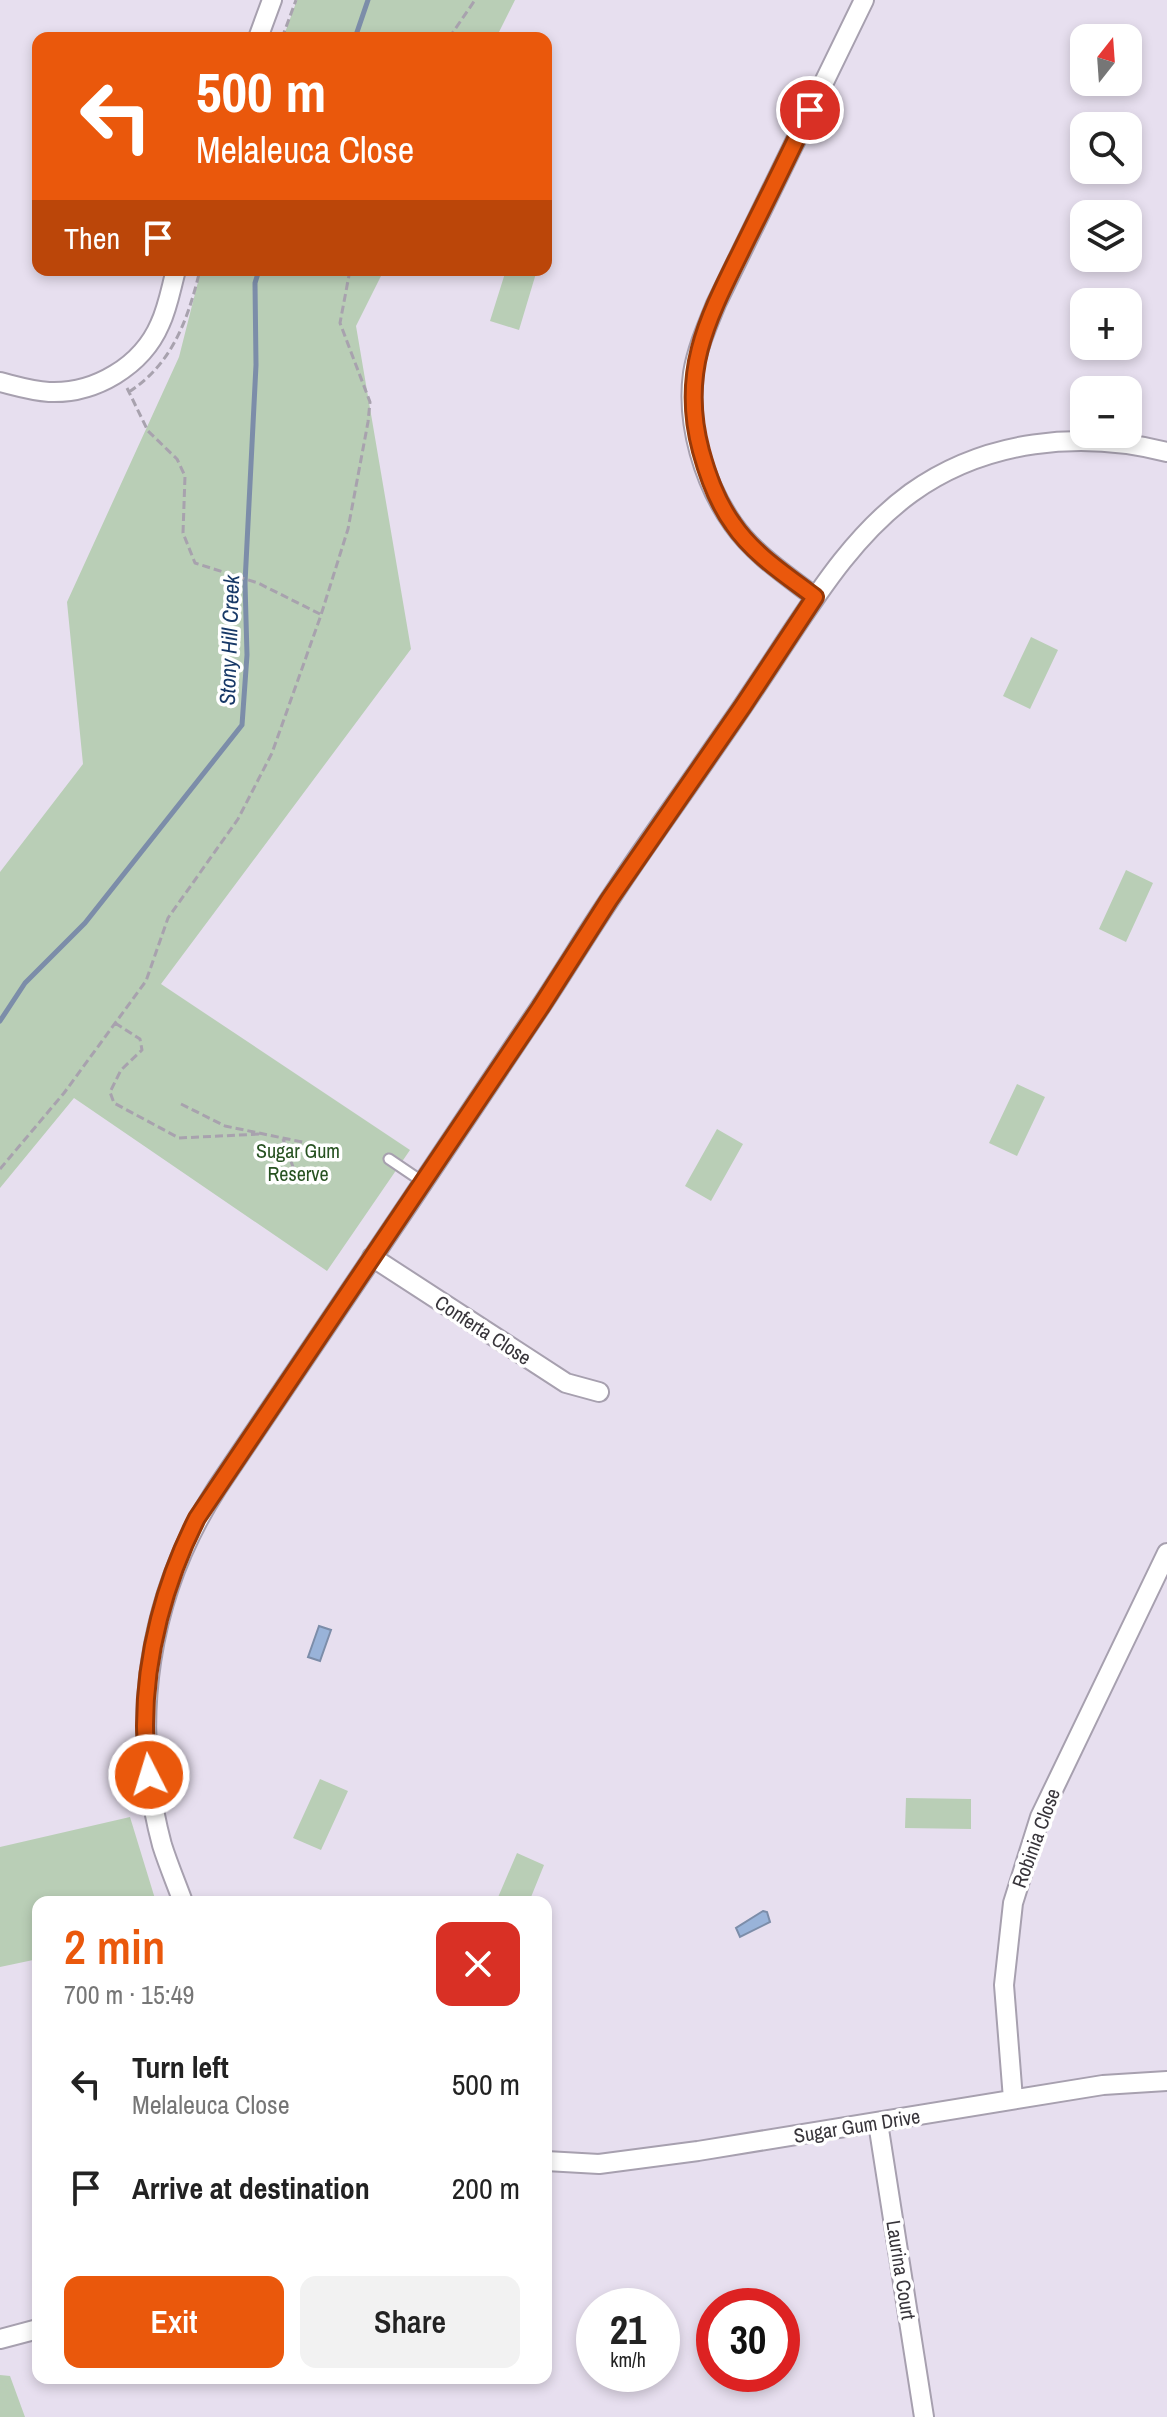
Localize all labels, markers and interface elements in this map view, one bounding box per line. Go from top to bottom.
north arrow [1070,24,1142,96]
map controls [1070,24,1142,448]
text: 500 m [196,54,326,129]
icon: left [64,64,168,168]
pin [776,76,844,144]
icon: arrive [788,88,832,132]
button: search [1070,112,1142,184]
text: Melaleuca Close [196,126,414,174]
button: layers [1070,200,1142,272]
icon: arrive [136,216,180,260]
text: Then [64,218,120,258]
button: + [1070,288,1142,360]
button: − [1070,376,1142,448]
water label: Stony Hill Creek [212,573,246,706]
park label: Sugar Gum Reserve [256,1137,340,1187]
street label: Conferta Close [430,1288,536,1371]
position arrow [107,1733,191,1817]
street label: Robinia Close [1005,1784,1066,1891]
text: 2 min [64,1914,165,1979]
button: close [436,1922,520,2006]
text: 700 m · 15:49 [64,1977,194,2012]
text: Turn left [132,2047,229,2087]
icon: left [64,2062,108,2106]
text: 500 m [452,2064,520,2104]
text: Melaleuca Close [132,2087,290,2122]
street label: Sugar Gum Drive [792,2102,922,2149]
icon: arrive [64,2166,108,2210]
text: Arrive at destination [132,2168,370,2208]
text: 200 m [452,2168,520,2208]
street label: Laurina Court [880,2218,923,2322]
button: Exit [64,2276,284,2368]
button: Share [300,2276,520,2368]
speed limit sign: 30 [696,2288,800,2392]
text: 21 [610,2303,646,2356]
text: km/h [610,2346,646,2373]

